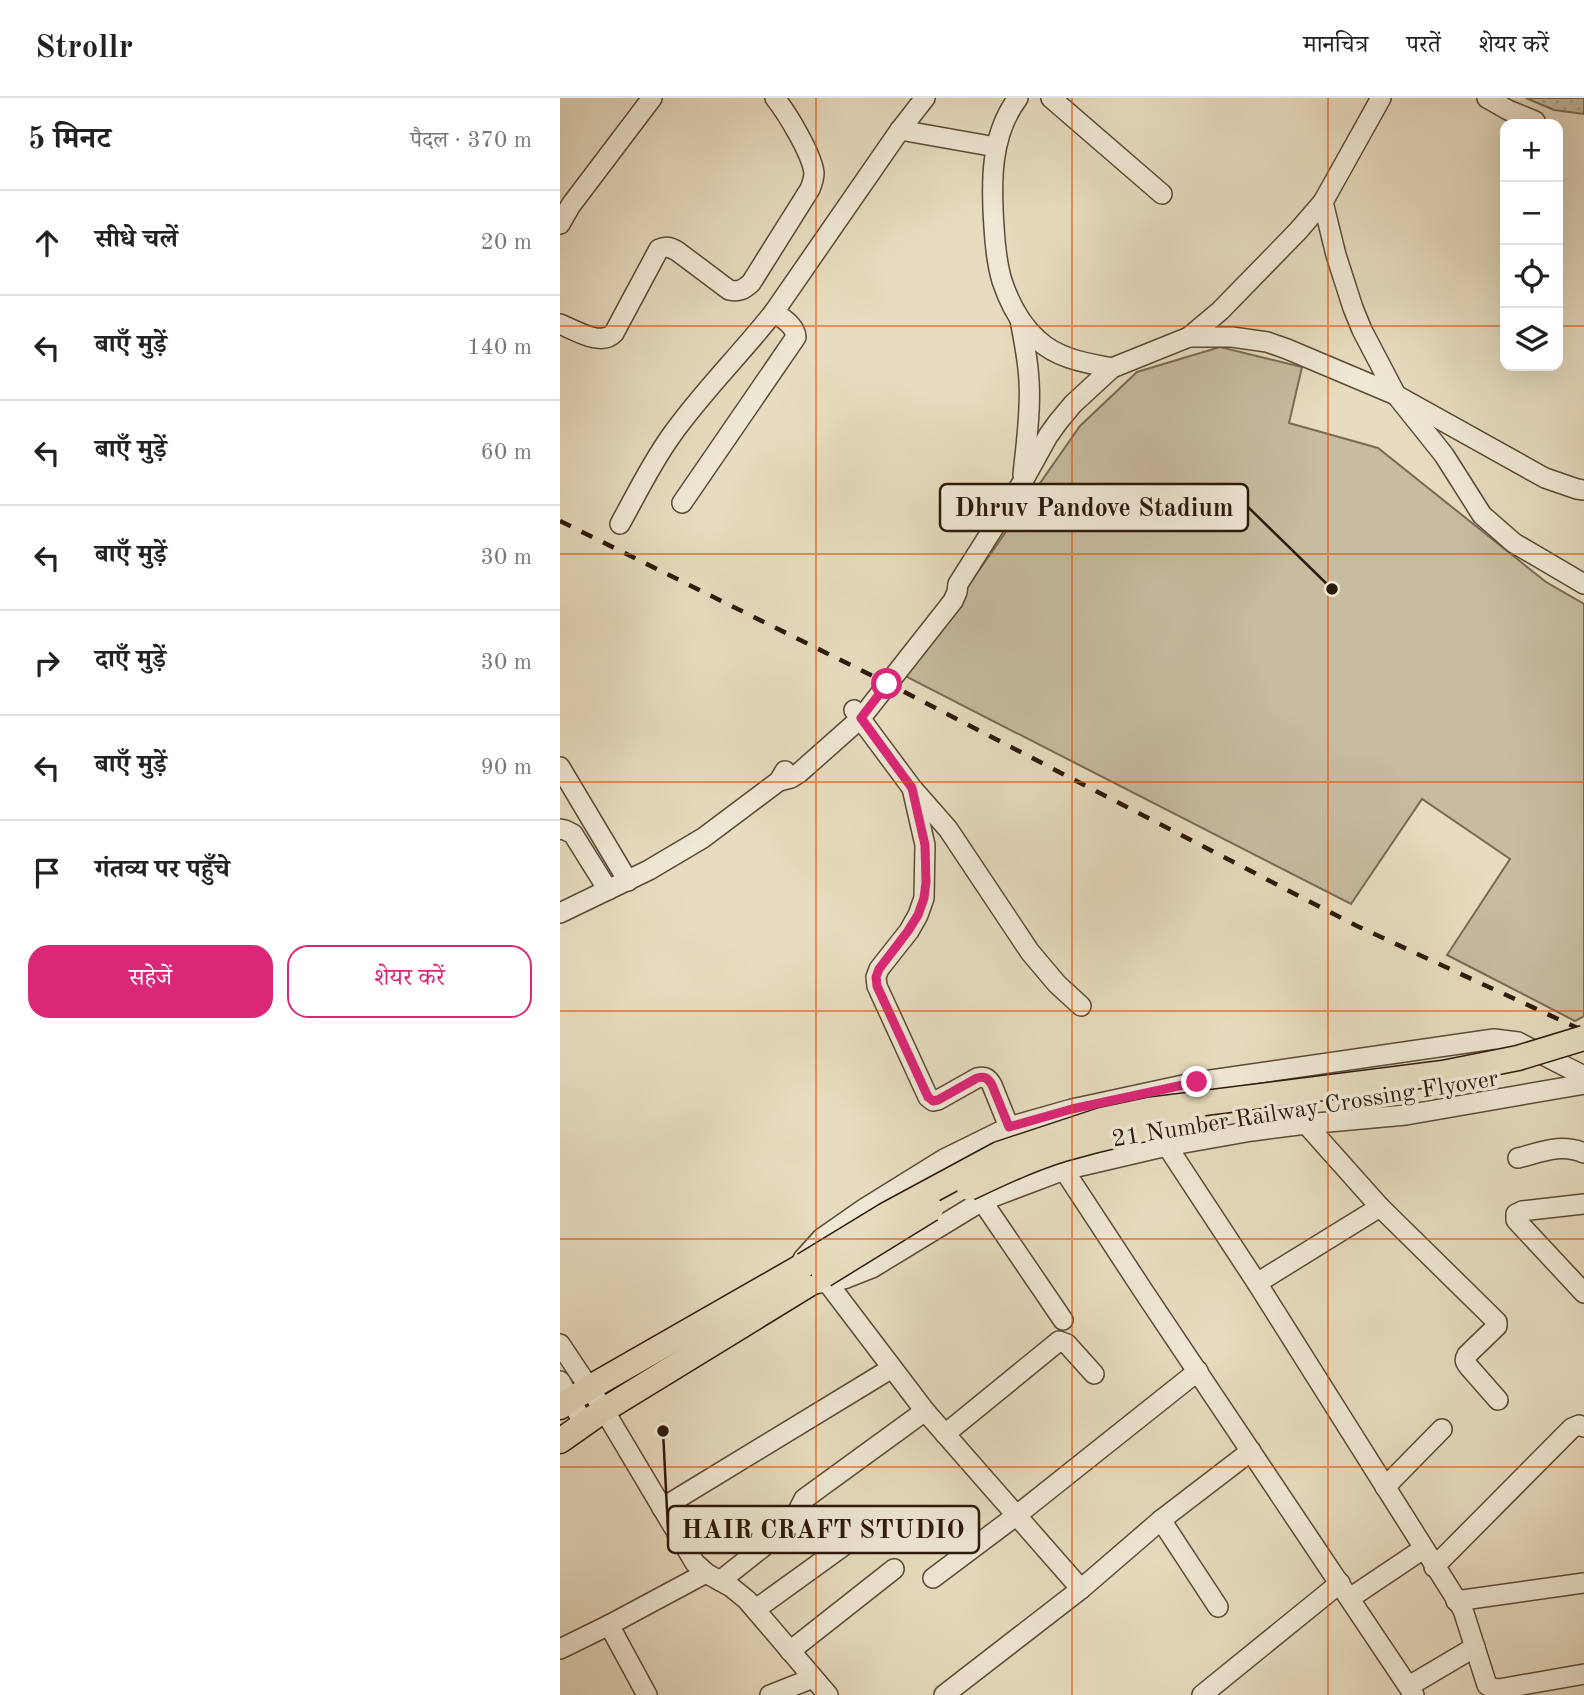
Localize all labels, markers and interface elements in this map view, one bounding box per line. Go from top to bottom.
text: Strollr [35,32,133,65]
text: मानचित्र [1303,34,1368,58]
text: परतें [1406,34,1441,58]
text: शेयर करें [1479,34,1549,58]
map controls [1500,119,1563,371]
button: + [1500,119,1563,182]
text: 5 मिनट [28,125,111,155]
text: पैदल · 370 m [410,129,532,152]
button: − [1500,182,1563,245]
icon: ahead [28,224,66,262]
text: सीधे चलें [95,227,178,253]
text: 20 m [481,231,532,254]
button: locate [1500,245,1563,308]
button: layers [1500,308,1563,371]
icon: left [28,329,66,367]
text: बाएँ मुड़ें [95,332,167,358]
text: 140 m [467,336,532,359]
icon: left [28,434,66,472]
text: बाएँ मुड़ें [95,437,167,463]
text: 60 m [481,441,532,464]
callout: Dhruv Pandove Stadium [940,484,1248,531]
text: Dhruv Pandove Stadium [954,496,1234,522]
icon: left [28,539,66,577]
text: बाएँ मुड़ें [95,542,167,568]
text: 30 m [481,546,532,569]
icon: right [28,644,66,682]
text: दाएँ मुड़ें [95,647,166,673]
text: 30 m [481,651,532,674]
route start [871,668,902,699]
icon: left [28,749,66,787]
text: बाएँ मुड़ें [95,752,167,778]
text: 90 m [481,756,532,779]
icon: arrive [28,854,66,892]
text: गंतव्य पर पहुँचे [95,857,230,883]
button: सहेजें [28,945,273,1018]
button: शेयर करें [287,945,532,1018]
route end [1181,1066,1212,1097]
street label: 21 Number Railway Crossing Flyover [1110,1068,1500,1152]
callout: HAIR CRAFT STUDIO [668,1506,979,1553]
text: HAIR CRAFT STUDIO [681,1518,965,1544]

